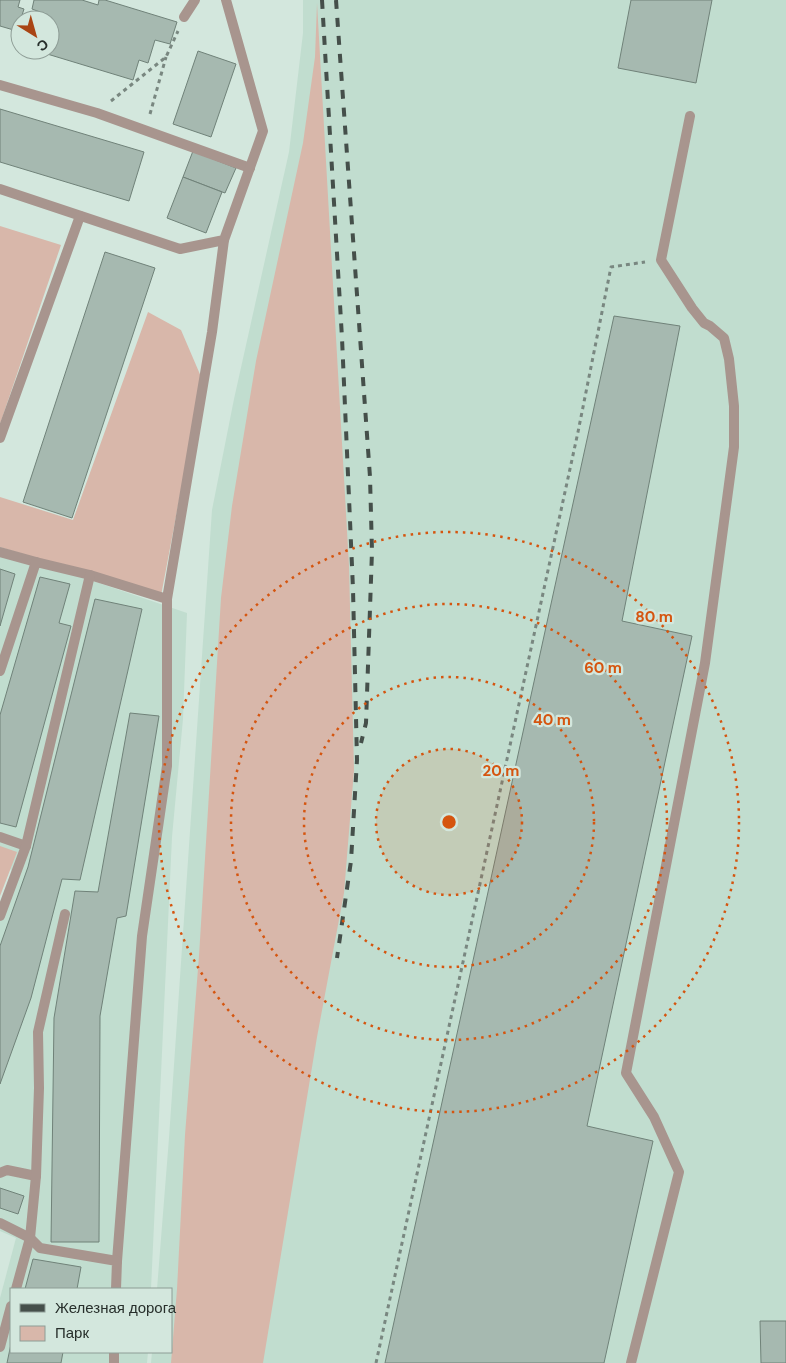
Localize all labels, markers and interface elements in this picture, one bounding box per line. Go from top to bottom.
north arrow [10,10,60,60]
text: С [33,35,52,56]
text: 80 m [635,607,673,627]
text: 60 m [584,658,622,678]
text: 40 m [533,710,571,730]
text: 20 m [483,761,519,781]
centre of rings [440,813,458,831]
legend [10,1288,172,1353]
text: Железная дорога [55,1298,177,1318]
text: Парк [55,1323,89,1343]

